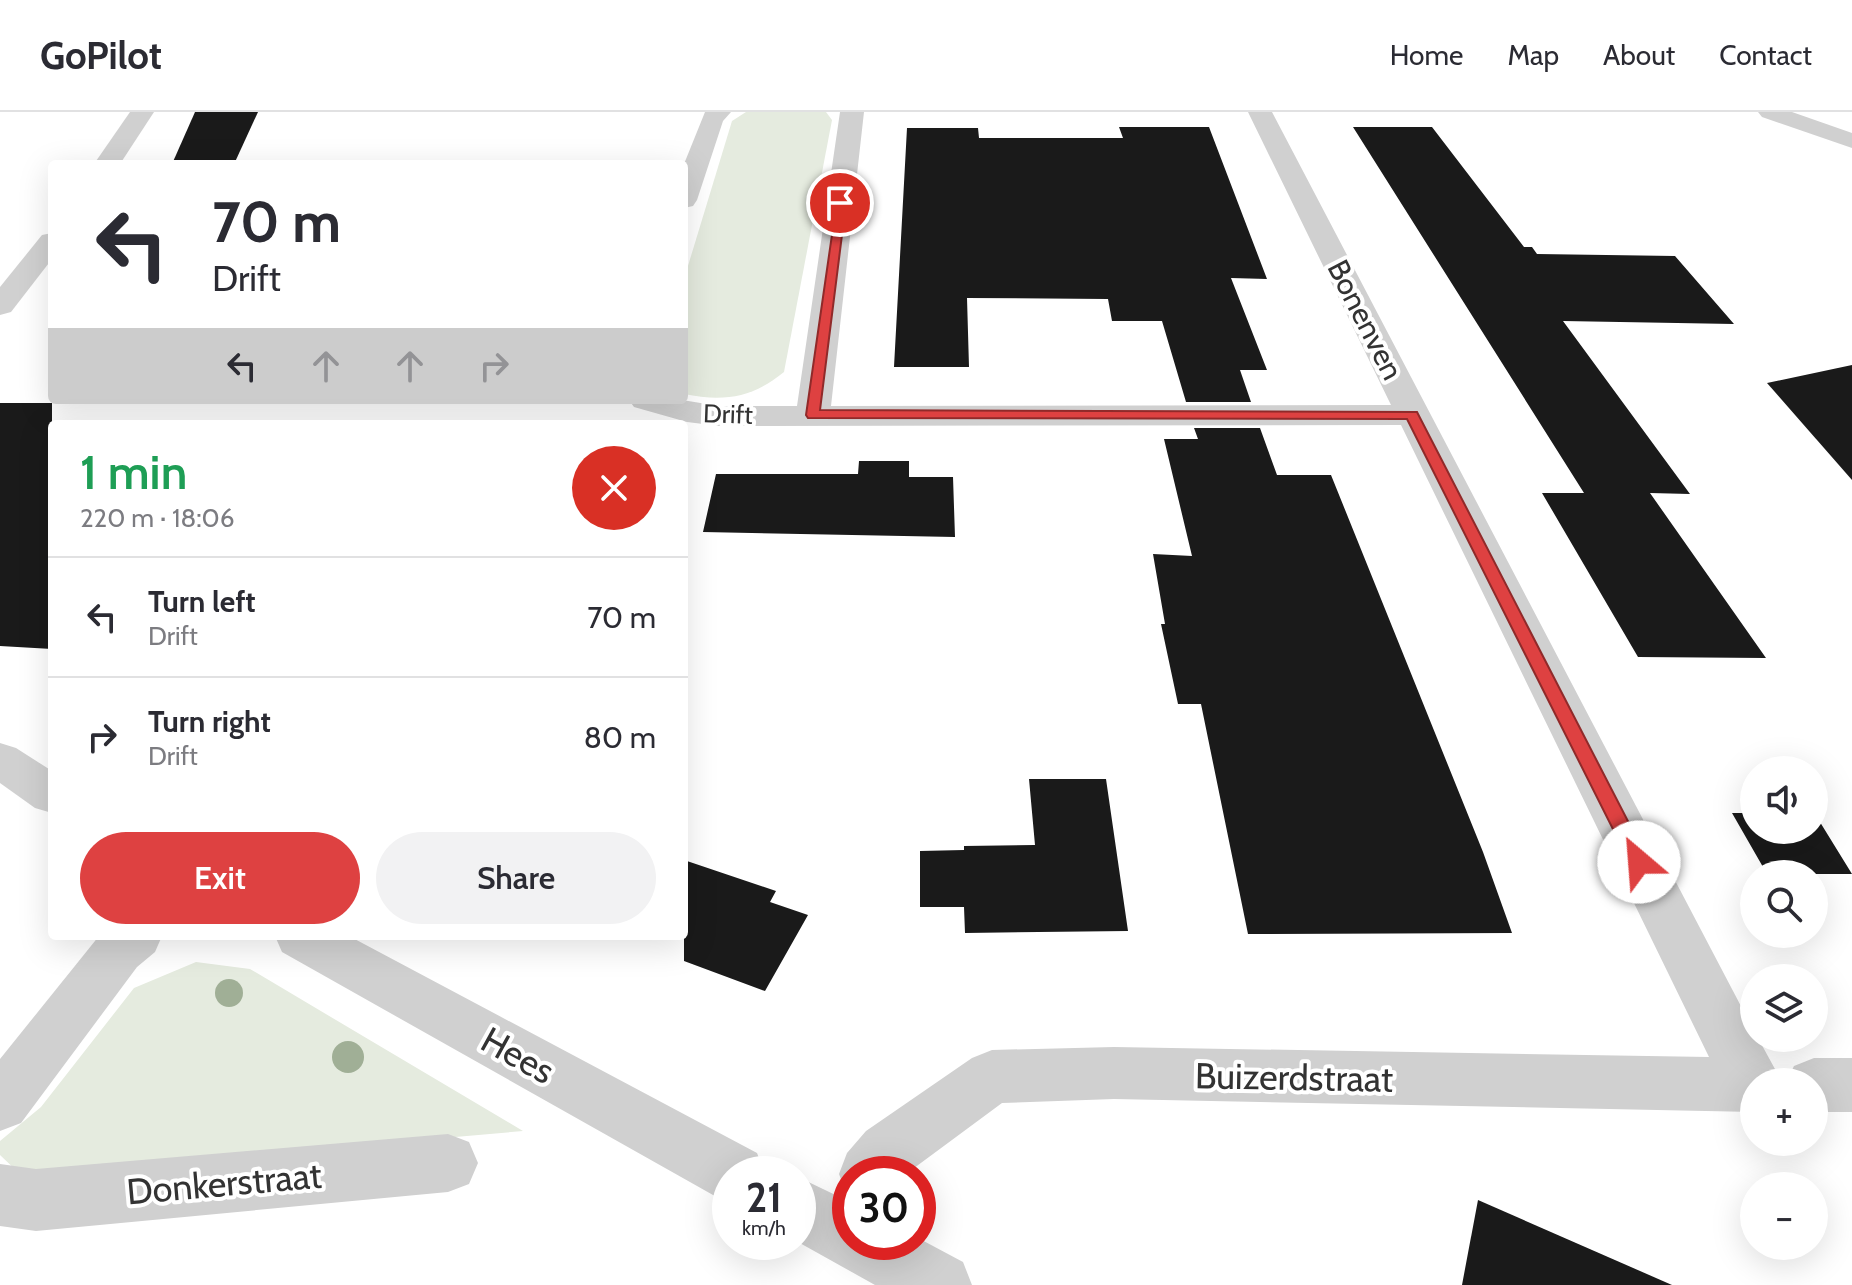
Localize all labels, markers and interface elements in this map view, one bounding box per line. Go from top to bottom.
text: GoPilot [40,32,162,79]
text: Home [1390,38,1463,72]
text: Map [1507,38,1559,72]
text: About [1603,38,1675,72]
text: Contact [1719,38,1812,72]
pin [806,169,874,237]
icon: arrive [818,181,862,225]
text: 70 m [212,188,341,256]
icon: left [80,192,184,296]
street label: Bonenven [1320,254,1411,386]
text: Drift [212,256,281,300]
icon: left [220,344,264,388]
icon: ahead [304,344,348,388]
icon: ahead [388,344,432,388]
icon: right [472,344,516,388]
street label: Drift [703,397,754,431]
text: 1 min [80,443,187,501]
button: close [572,446,656,530]
text: 220 m · 18:06 [80,502,235,534]
text: Turn left [148,583,256,620]
icon: left [80,595,124,639]
text: 70 m [587,599,656,636]
text: Drift [148,620,198,652]
text: Turn right [148,703,271,740]
icon: right [80,715,124,759]
text: 80 m [584,719,656,756]
text: Drift [148,740,198,772]
map controls [1740,756,1828,1260]
button: sound [1740,756,1828,844]
position arrow [1597,820,1681,904]
button: Exit [80,832,360,924]
button: Share [376,832,656,924]
button: search [1740,860,1828,948]
button: layers [1740,964,1828,1052]
street label: Hees [474,1017,562,1093]
street label: Buizerdstraat [1195,1053,1393,1101]
button: + [1740,1068,1828,1156]
street label: Donkerstraat [125,1153,323,1213]
speed limit sign: 30 [832,1156,936,1260]
button: − [1740,1172,1828,1260]
text: 21 [746,1173,782,1222]
text: km/h [742,1216,786,1240]

